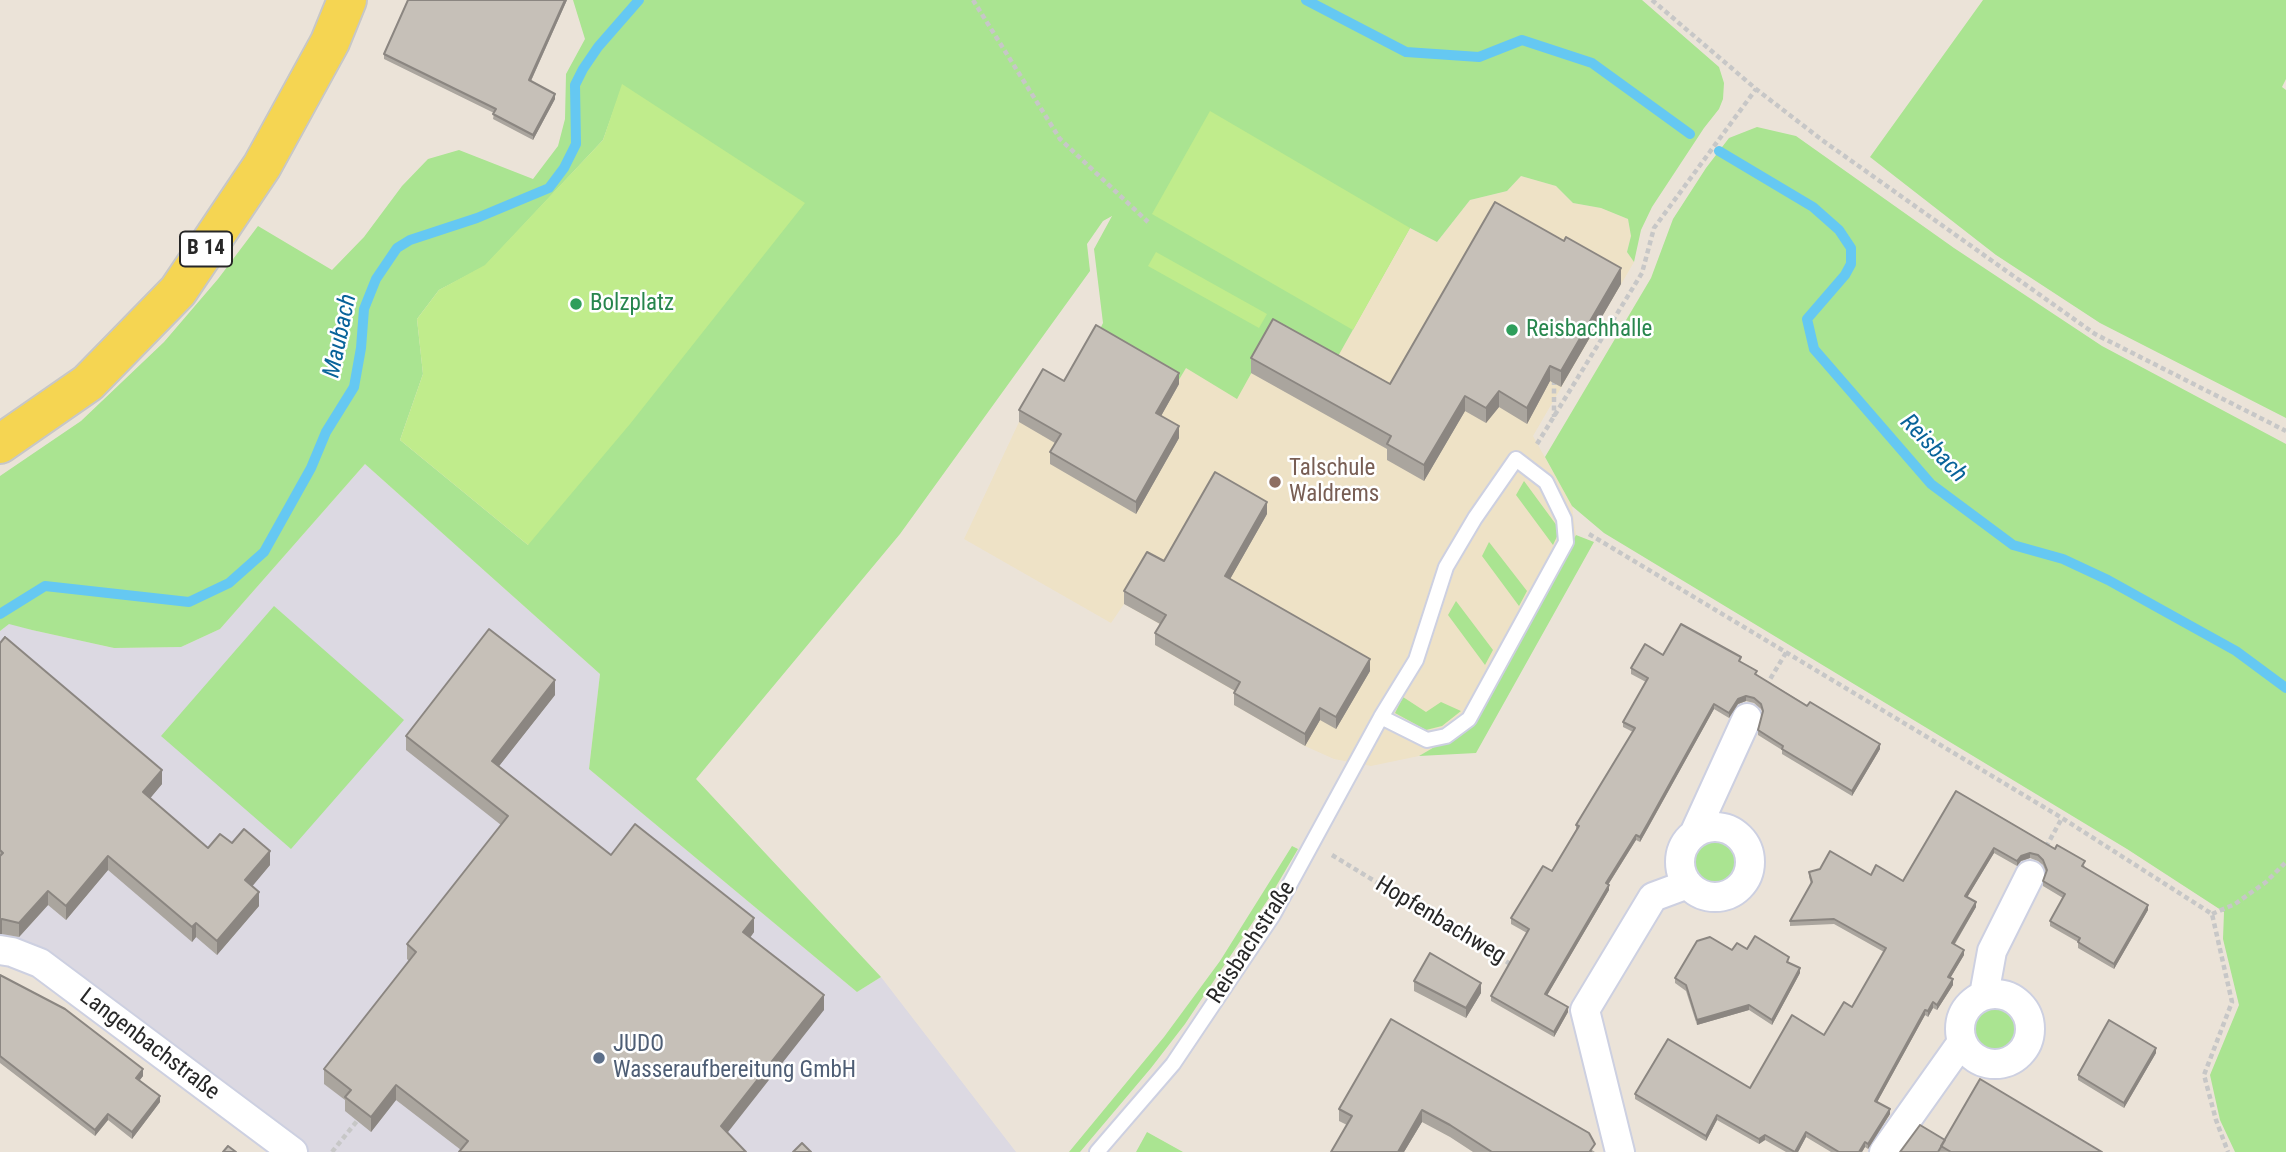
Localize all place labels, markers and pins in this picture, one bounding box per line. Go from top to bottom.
place label: Bolzplatz [590,290,674,318]
marker: Bolzplatz [568,296,584,312]
place label: Reisbachhalle [1526,316,1652,344]
marker: Reisbachhalle [1504,322,1520,338]
place label: Talschule Waldrems [1289,455,1379,509]
marker: Talschule Waldrems [1267,474,1283,490]
place label: JUDO Wasseraufbereitung GmbH [613,1031,856,1085]
marker: JUDO Wasseraufbereitung GmbH [591,1050,607,1066]

